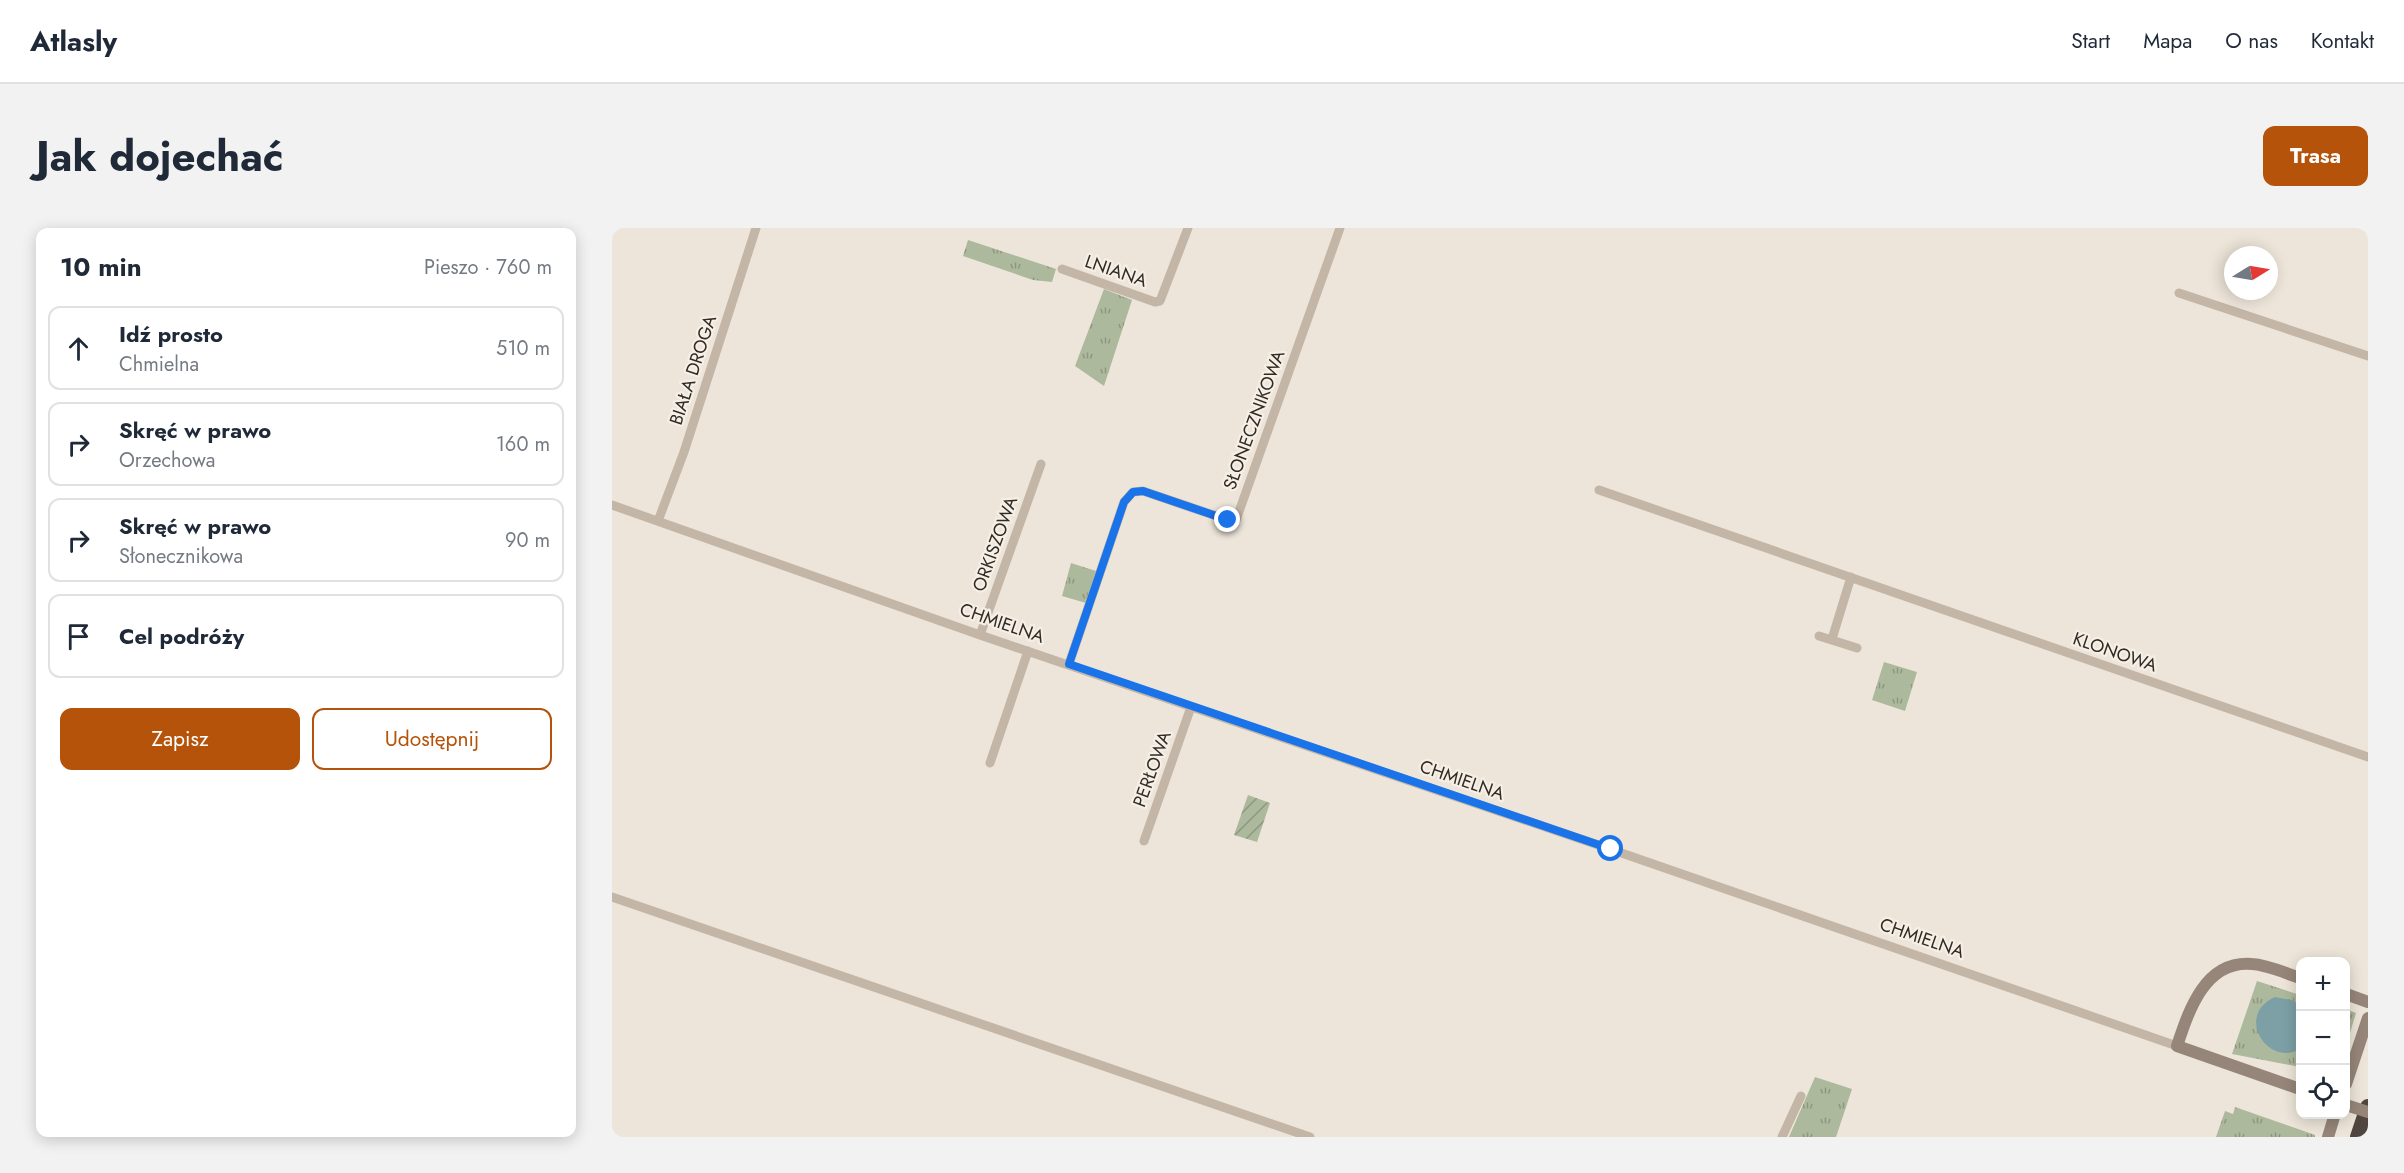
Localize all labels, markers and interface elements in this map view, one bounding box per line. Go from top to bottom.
text: Atlasly [30,21,117,62]
text: Start [2071,26,2110,56]
text: Mapa [2143,26,2192,56]
text: O nas [2225,26,2278,56]
text: Kontakt [2311,26,2374,56]
text: Jak dojechać [36,126,284,187]
button: Trasa [2263,126,2368,186]
north arrow [2224,246,2278,300]
text: 10 min [60,248,142,286]
street label: LNIANA [1081,248,1151,294]
text: Pieszo · 760 m [424,253,552,282]
street label: BIAŁA DROGA [663,312,723,428]
text: Idź prosto [119,318,223,350]
icon: ahead [62,332,95,365]
text: 510 m [496,334,550,363]
street label: SŁONECZNIKOWA [1217,347,1291,493]
text: Chmielna [119,350,199,379]
text: Skręć w prawo [119,414,271,446]
icon: right [62,428,95,461]
text: 160 m [496,430,550,459]
text: Orzechowa [119,446,215,475]
street label: ORKISZOWA [966,493,1024,595]
route end [1214,506,1240,532]
text: Skręć w prawo [119,510,271,542]
icon: right [62,524,95,557]
text: 90 m [505,526,550,555]
text: Słonecznikowa [119,542,243,571]
street label: CHMIELNA [956,596,1048,650]
icon: arrive [62,620,95,653]
text: Cel podróży [119,620,244,652]
street label: KLONOWA [2069,625,2161,679]
button: Zapisz [60,708,300,770]
button: Udostępnij [312,708,552,770]
street label: PERŁOWA [1126,727,1178,811]
street label: CHMIELNA [1416,753,1508,807]
route start [1597,835,1623,861]
street label: CHMIELNA [1876,911,1968,965]
map controls [2296,957,2350,1119]
button: + [2296,957,2350,1011]
button: − [2296,1011,2350,1065]
button: locate [2296,1065,2350,1119]

